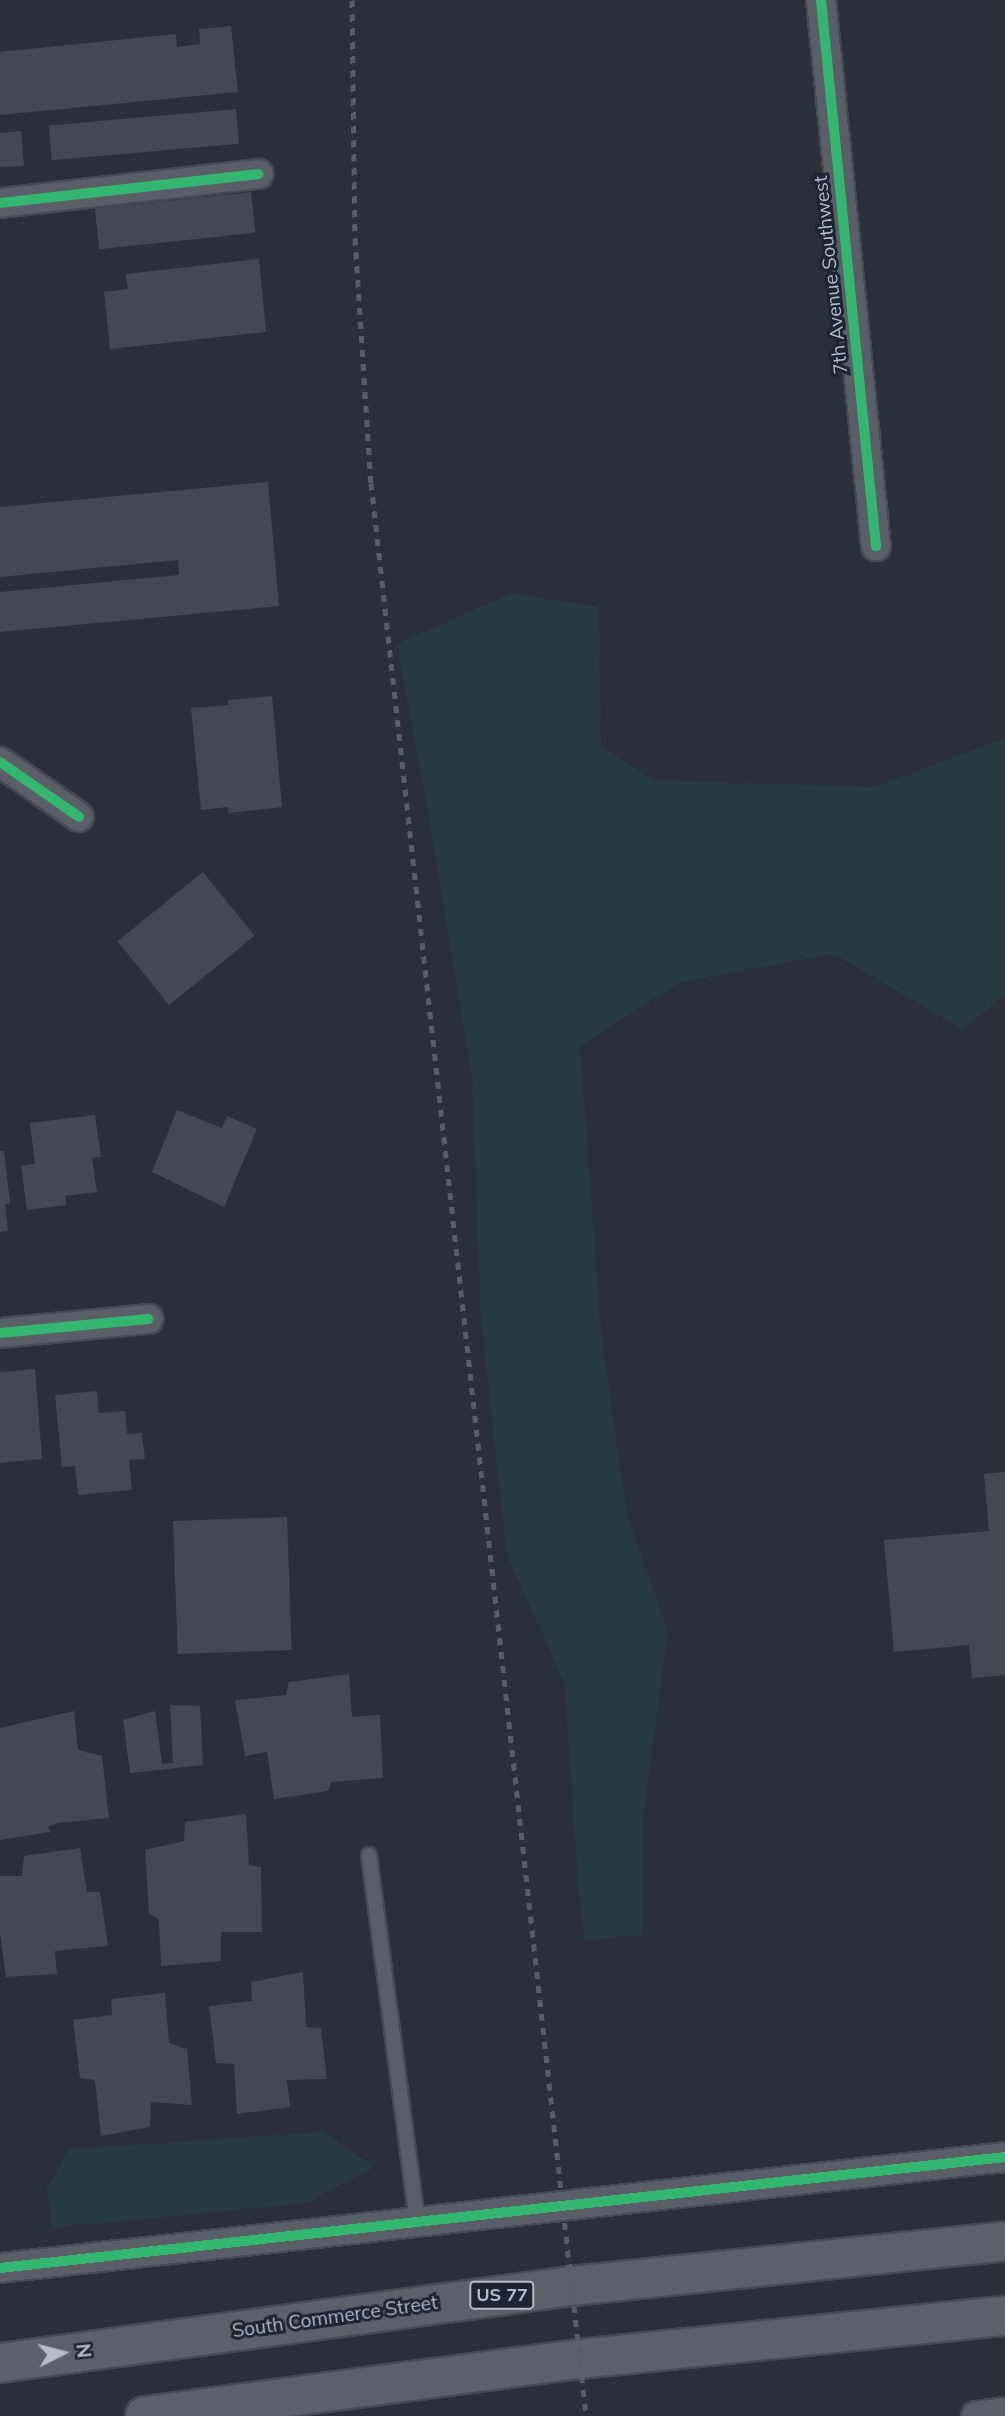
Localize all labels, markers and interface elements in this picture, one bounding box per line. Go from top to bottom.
street label: 7th Avenue Southwest [809,175,853,375]
road number: US 77 [469,2280,535,2309]
street label: South Commerce Street [231,2291,439,2343]
north arrow [28,2318,98,2388]
text: N [71,2342,97,2359]

